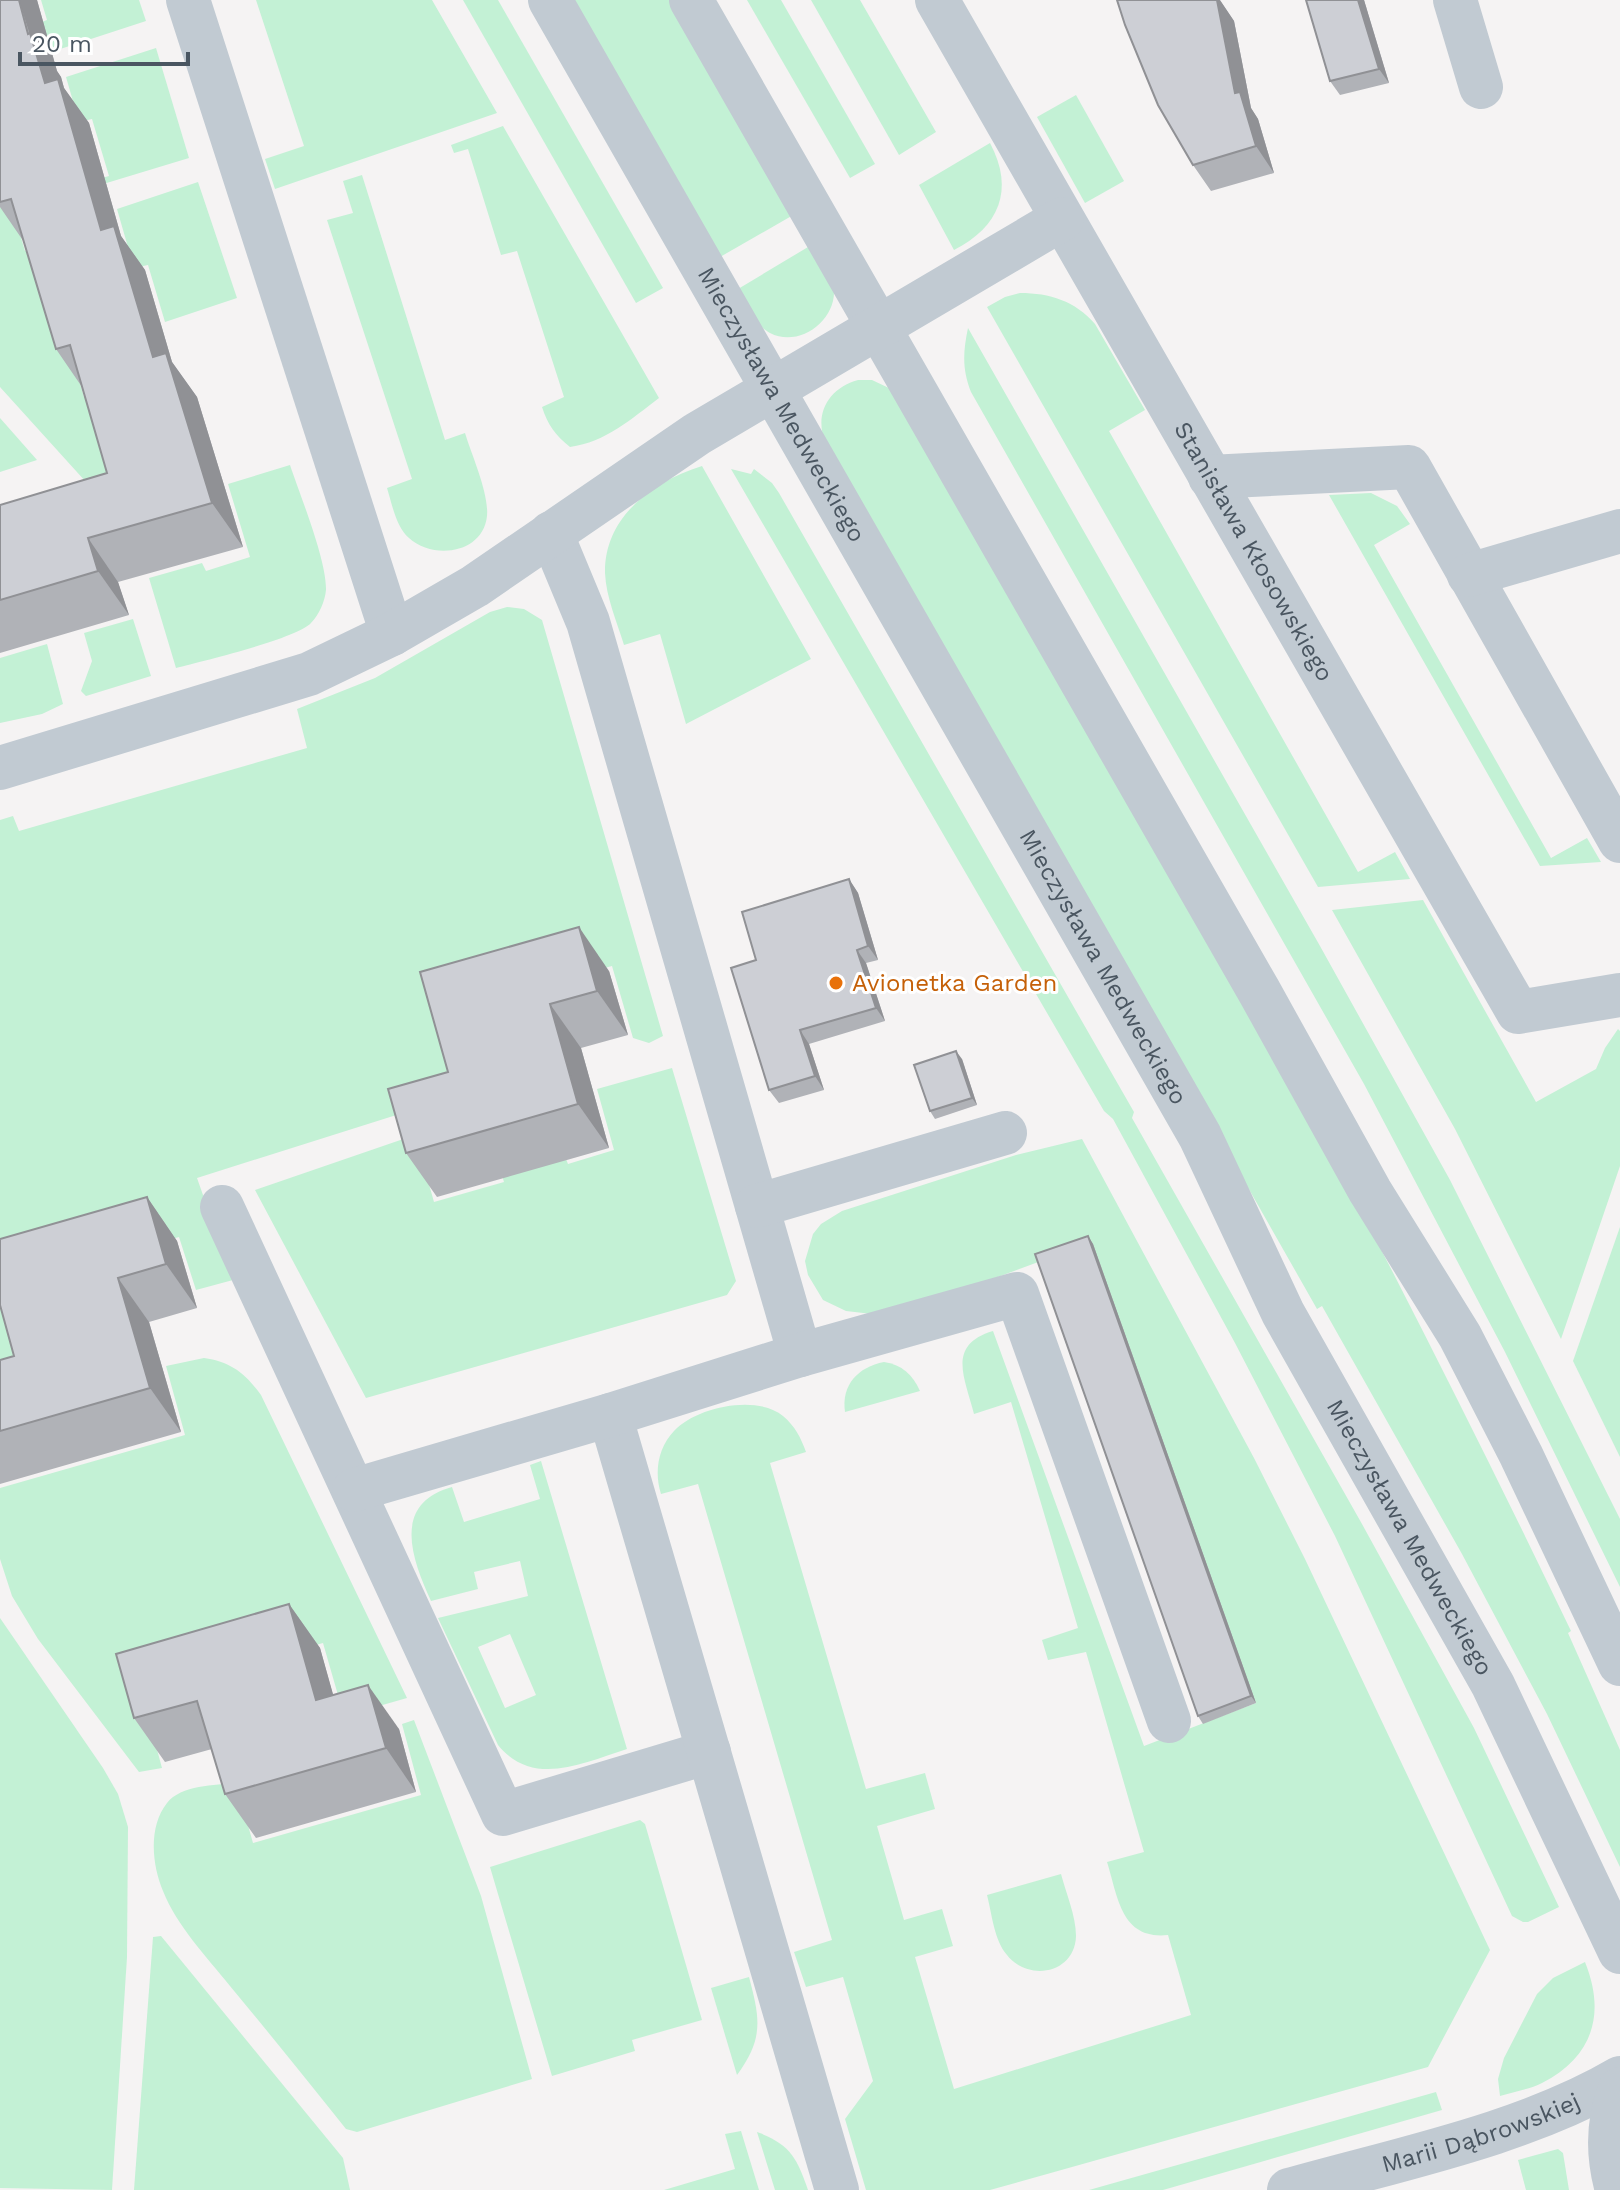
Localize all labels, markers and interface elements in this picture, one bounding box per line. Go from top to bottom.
scale bar [20,16,188,66]
text: 20 m [32,30,92,58]
street label: Mieczysława Medweckiego [692,262,871,547]
street label: Stanisława Kłosowskiego [1168,417,1339,686]
street label: Mieczysława Medweckiego [1014,824,1193,1109]
place label: Avionetka Garden [852,969,1057,997]
marker: Avionetka Garden [827,974,845,992]
street label: Mieczysława Medweckiego [1321,1395,1499,1680]
street label: Marii Dąbrowskiej [1379,2087,1584,2179]

